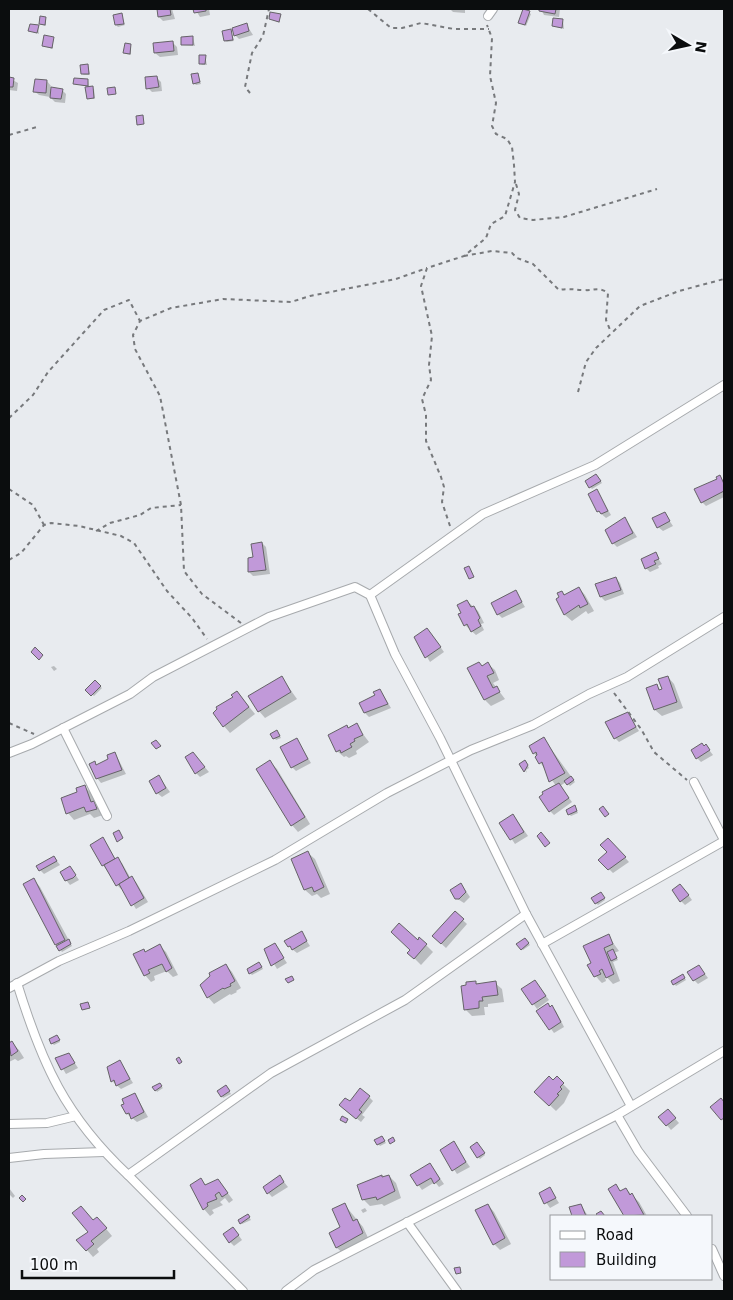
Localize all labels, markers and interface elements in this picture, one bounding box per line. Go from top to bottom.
north arrow [663,20,713,70]
text: N [692,40,710,54]
legend [550,1215,713,1280]
text: Road [596,1226,634,1244]
scale bar [22,1248,175,1280]
text: Building [596,1251,657,1269]
text: 100 m [30,1256,78,1274]

